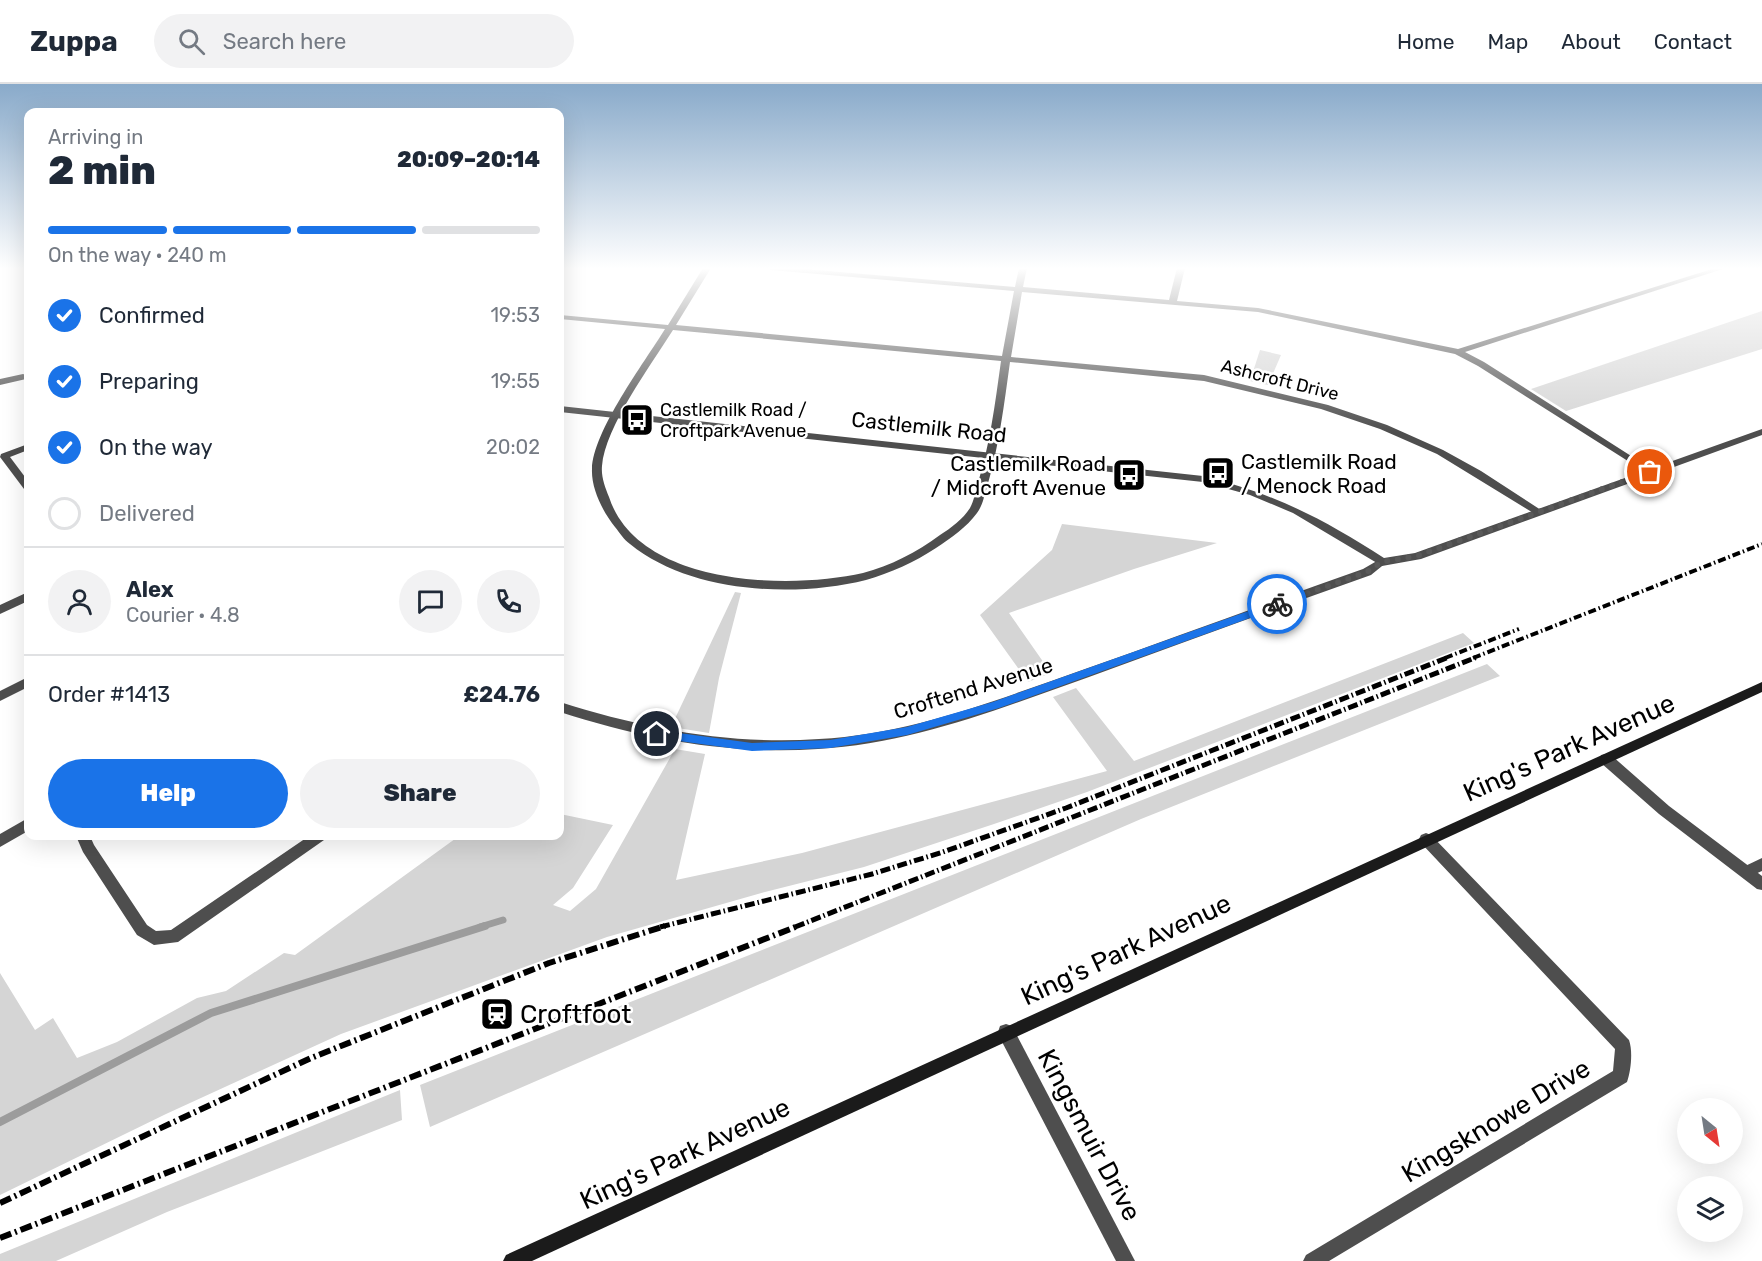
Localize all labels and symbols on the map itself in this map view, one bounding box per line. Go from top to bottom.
street label: Ashcroft Drive [1219,355,1341,405]
place label: Castlemilk Road / Croftpark Avenue [660,399,807,442]
bus stop icon: Castlemilk Road / Croftpark Avenue [619,402,655,438]
street label: Castlemilk Road [850,406,1008,448]
pin [1624,446,1675,497]
place label: Castlemilk Road / Menock Road [1241,449,1397,498]
place label: Castlemilk Road / Midcroft Avenue [931,451,1106,500]
bus stop icon: Castlemilk Road / Menock Road [1200,455,1236,491]
bus stop icon: Castlemilk Road / Midcroft Avenue [1111,457,1147,493]
courier [1247,574,1307,634]
street label: Croftend Avenue [890,652,1056,724]
street label: King's Park Avenue [1458,687,1680,809]
pin [631,708,682,759]
street label: King's Park Avenue [1016,888,1236,1012]
station icon: Croftfoot [479,996,515,1032]
place label: Croftfoot [520,999,632,1030]
street label: Kingsmuir Drive [1031,1044,1147,1226]
street label: Kingsknowe Drive [1396,1053,1596,1189]
street label: King's Park Avenue [575,1092,795,1216]
north arrow [1677,1098,1743,1164]

